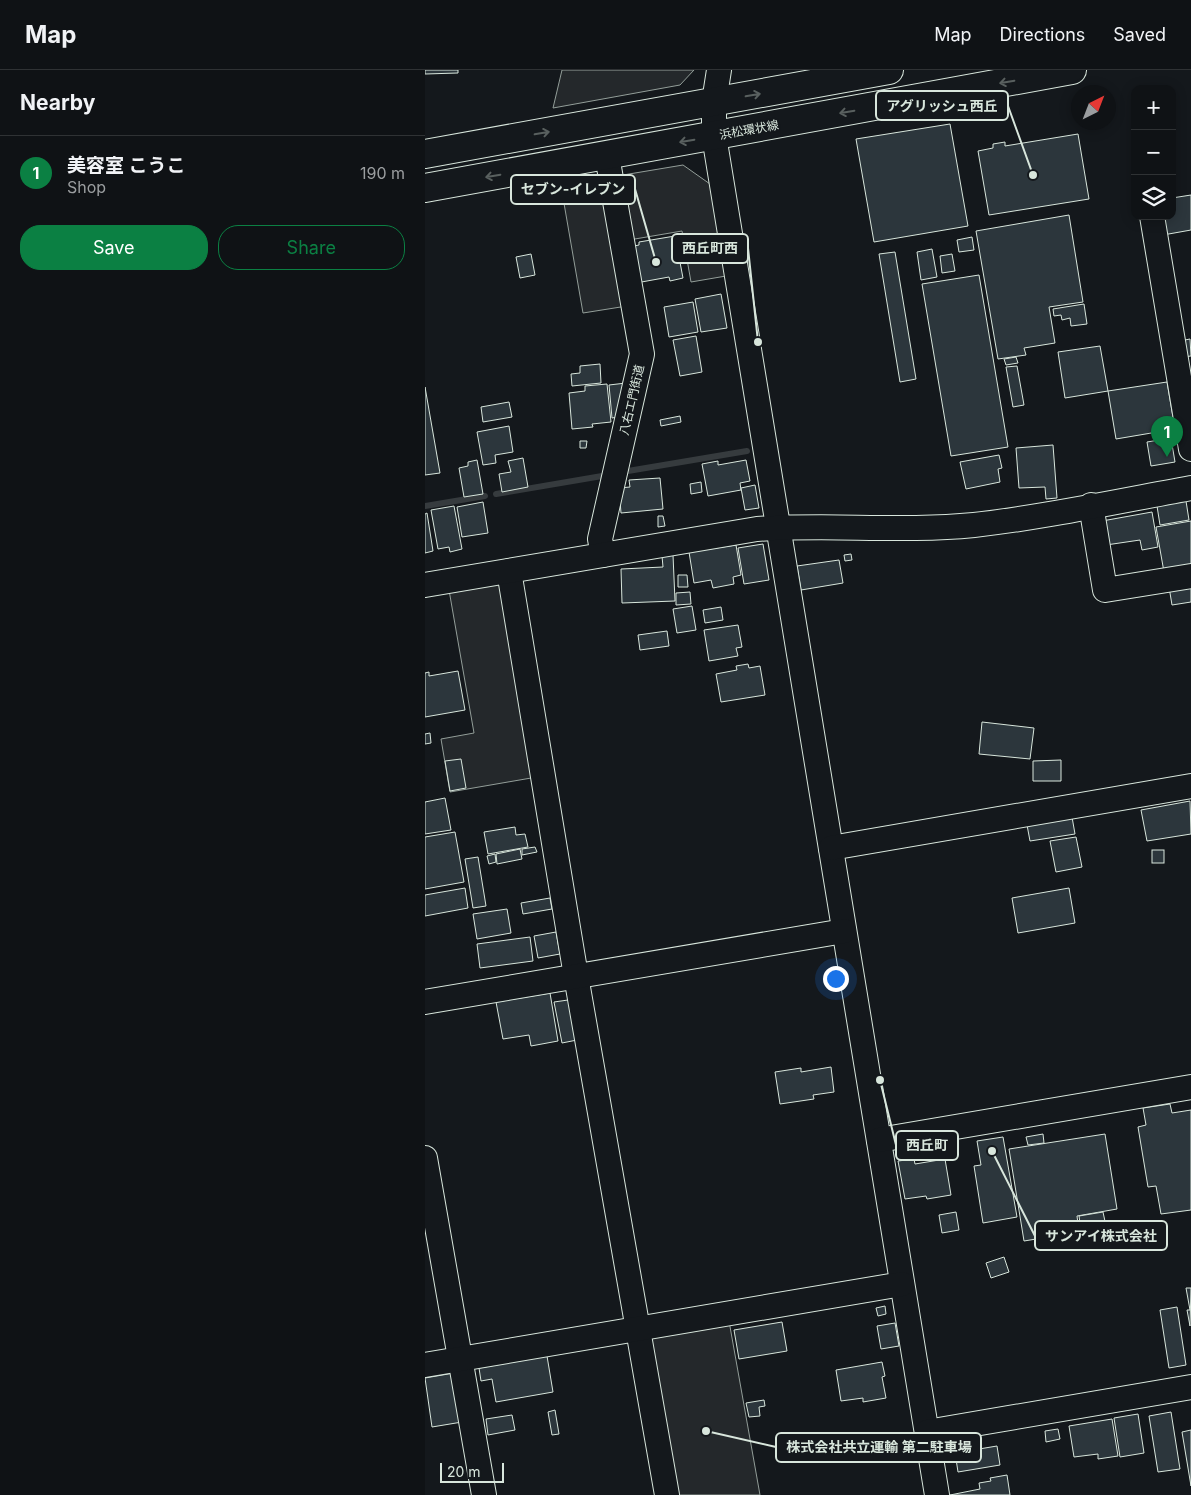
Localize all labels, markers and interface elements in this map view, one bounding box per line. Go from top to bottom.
text: Map [25,20,76,49]
text: Map [934,24,972,45]
text: Directions [1000,24,1085,45]
text: Saved [1113,24,1166,45]
one-way arrow [999,77,1015,87]
north arrow [1071,85,1116,130]
map controls [1131,85,1176,220]
button: + [1131,85,1176,130]
text: Nearby [20,90,95,115]
one-way arrow [745,90,761,99]
callout: アグリッシュ西丘 [876,91,1008,120]
text: アグリッシュ西丘 [886,97,998,114]
one-way arrow [840,108,856,118]
street label: 浜松環状線 [718,117,780,142]
one-way arrow [533,128,549,138]
button: − [1131,130,1176,175]
one-way arrow [680,137,696,147]
text: 美容室 こうこ [67,154,186,177]
text: 1 [33,163,39,183]
text: 190 m [360,163,405,183]
one-way arrow [485,172,501,181]
callout: セブン-イレブン [511,175,635,204]
button: layers [1131,175,1176,220]
text: Shop [67,177,106,197]
text: セブン-イレブン [521,180,625,197]
button: Save [20,225,208,270]
button: Share [218,225,405,270]
callout: 西丘町西 [672,234,748,263]
text: 西丘町西 [682,239,738,256]
street label: 八右エ門街道 [616,363,647,437]
pin: 1 [1151,416,1183,457]
your location [823,966,849,992]
callout: 西丘町 [896,1131,958,1160]
text: 西丘町 [906,1136,948,1153]
callout: サンアイ株式会社 [1035,1221,1167,1250]
text: サンアイ株式会社 [1045,1227,1157,1244]
callout: 株式会社共立運輸 第二駐車場 [776,1433,981,1462]
text: 株式会社共立運輸 第二駐車場 [786,1438,972,1455]
scale bar [440,1460,504,1483]
text: 20 m [447,1463,481,1480]

